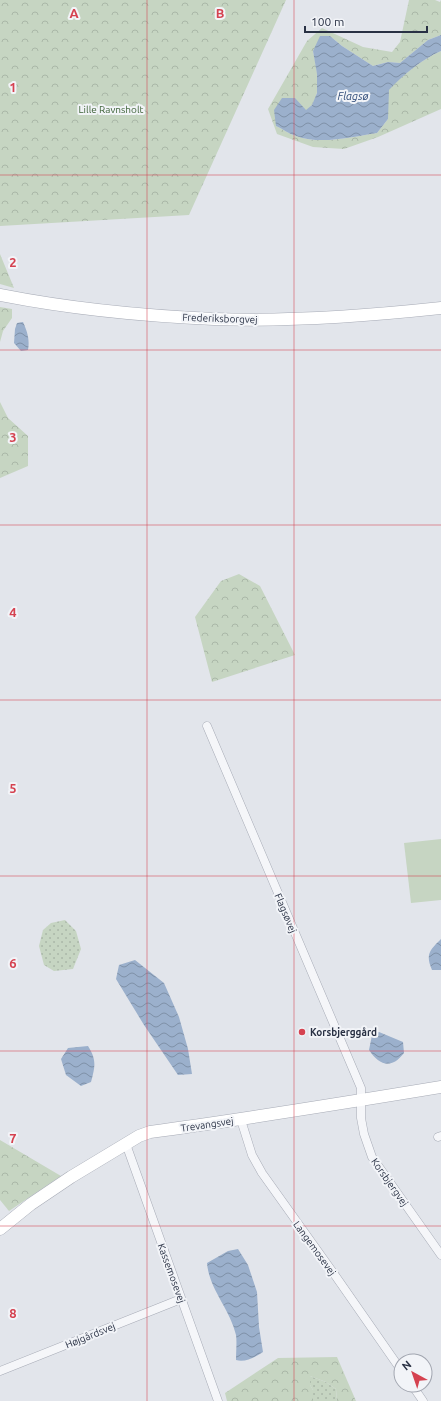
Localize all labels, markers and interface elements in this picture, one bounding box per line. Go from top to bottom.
text: A [69,6,79,20]
text: B [216,6,225,20]
scale bar [305,8,427,34]
text: 100 m [311,15,344,28]
text: 1 [9,80,17,94]
water label: Flagsø [337,90,369,102]
park label: Lille Ravnsholt [79,104,144,115]
text: 2 [9,255,17,269]
street label: Frederiksborgvej [182,312,258,325]
text: 3 [9,430,17,444]
text: 4 [9,605,17,619]
text: 5 [9,781,17,795]
street label: Flagsøvej [272,892,299,935]
text: 6 [9,956,17,970]
marker: Korsbjerggård [297,1027,307,1037]
place label: Korsbjerggård [310,1027,377,1038]
street label: Trevangsvej [180,1115,234,1134]
text: 7 [9,1131,17,1145]
street label: Korsbjergvej [369,1156,410,1208]
street label: Langemosevej [291,1219,338,1278]
street label: Kassemosevej [156,1242,187,1304]
text: 8 [9,1306,17,1320]
street label: Højgårdsvej [64,1320,117,1350]
north arrow [393,1353,433,1393]
text: N [400,1358,414,1373]

